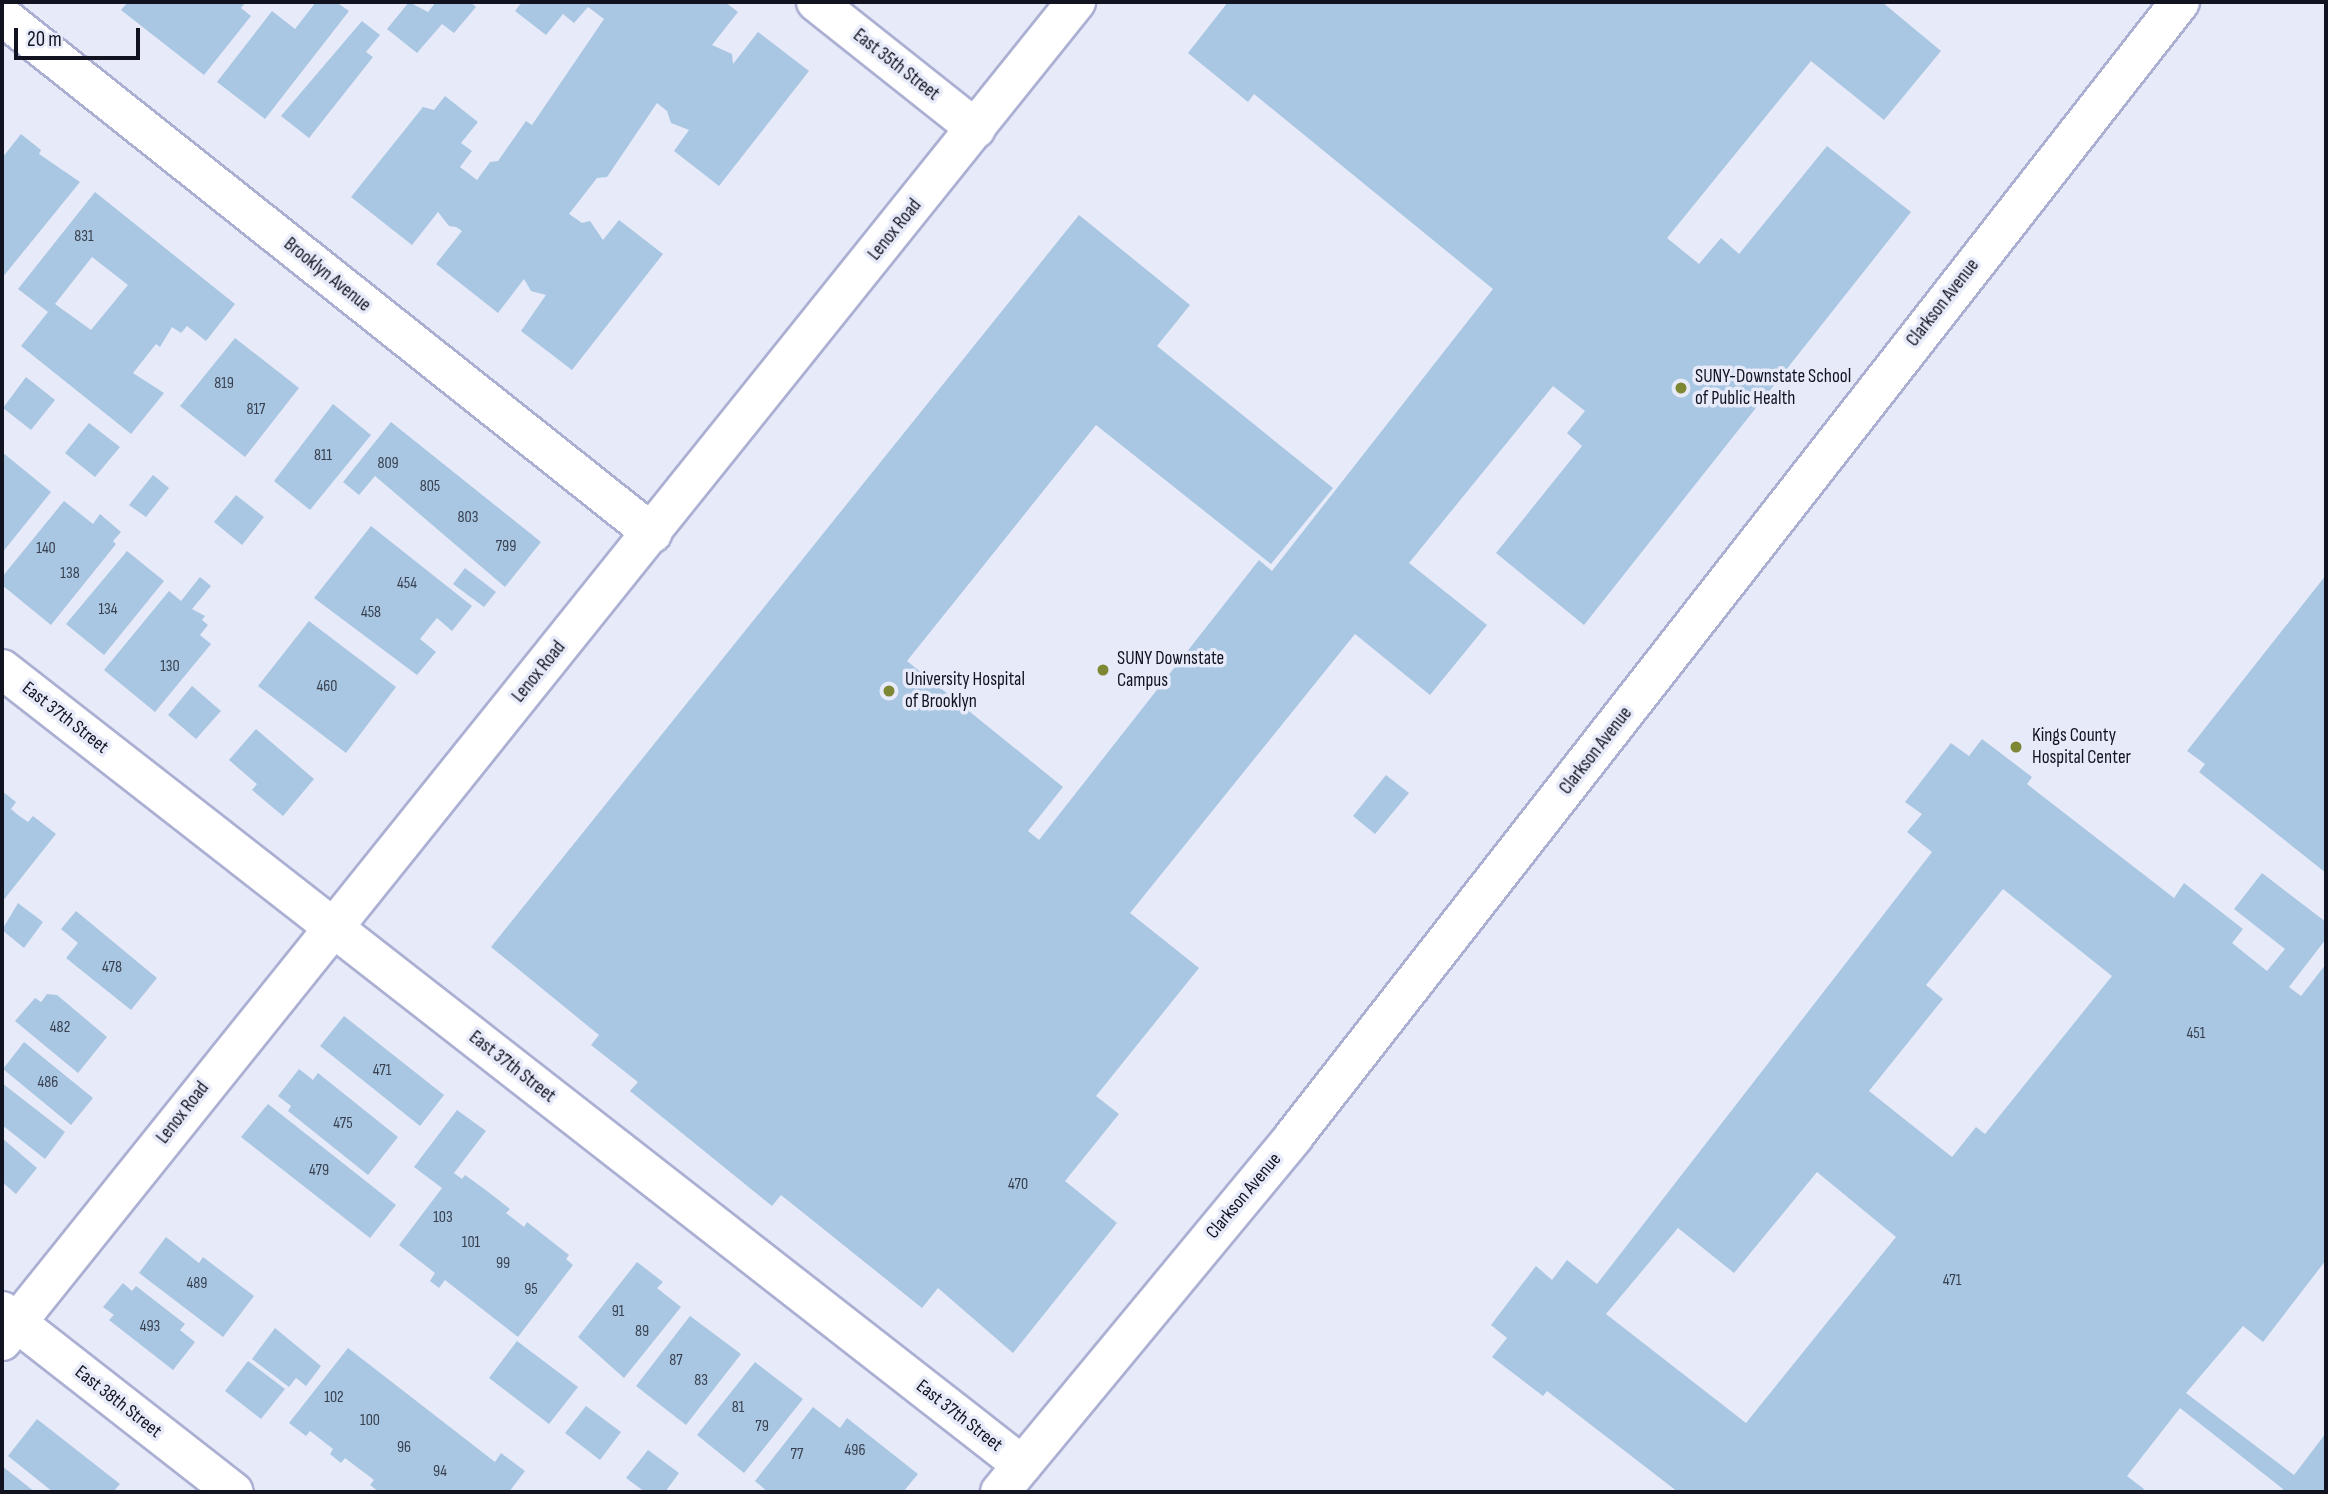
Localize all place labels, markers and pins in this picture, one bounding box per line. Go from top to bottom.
place label: SUNY-Downstate School of Public Health [1695,366,1851,410]
marker: SUNY-Downstate School of Public Health [1673,380,1689,396]
place label: SUNY Downstate Campus [1117,648,1224,692]
marker: SUNY Downstate Campus [1095,662,1111,678]
place label: University Hospital of Brooklyn [905,669,1025,713]
marker: University Hospital of Brooklyn [879,681,899,701]
place label: Kings County Hospital Center [2032,725,2131,769]
marker: Kings County Hospital Center [2006,737,2026,757]

